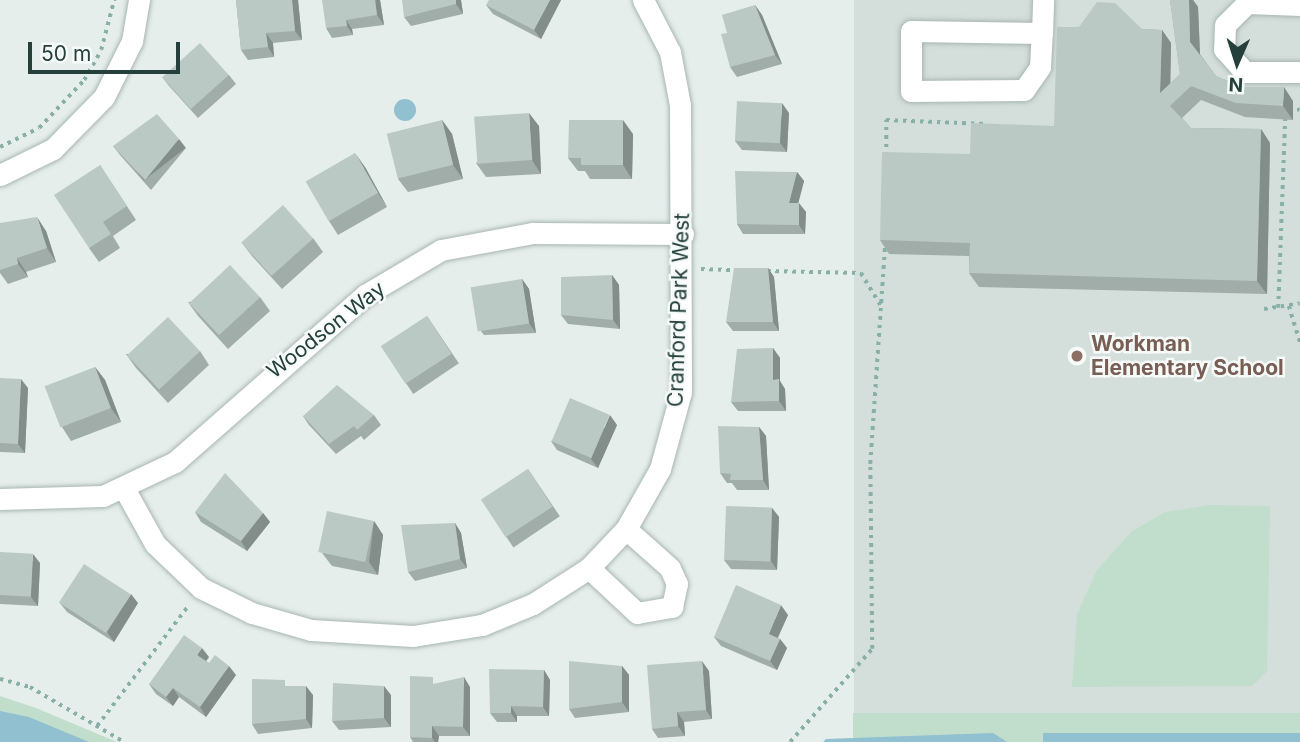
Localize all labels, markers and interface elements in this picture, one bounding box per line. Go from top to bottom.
scale bar [32,28,184,72]
north arrow [1202,28,1272,98]
text: 50 m [41,41,91,66]
text: N [1228,73,1244,96]
street label: Cranford Park West [663,213,695,407]
street label: Woodson Way [262,276,390,384]
place label: Workman Elementary School [1091,331,1284,381]
marker: Workman Elementary School [1069,348,1085,364]

